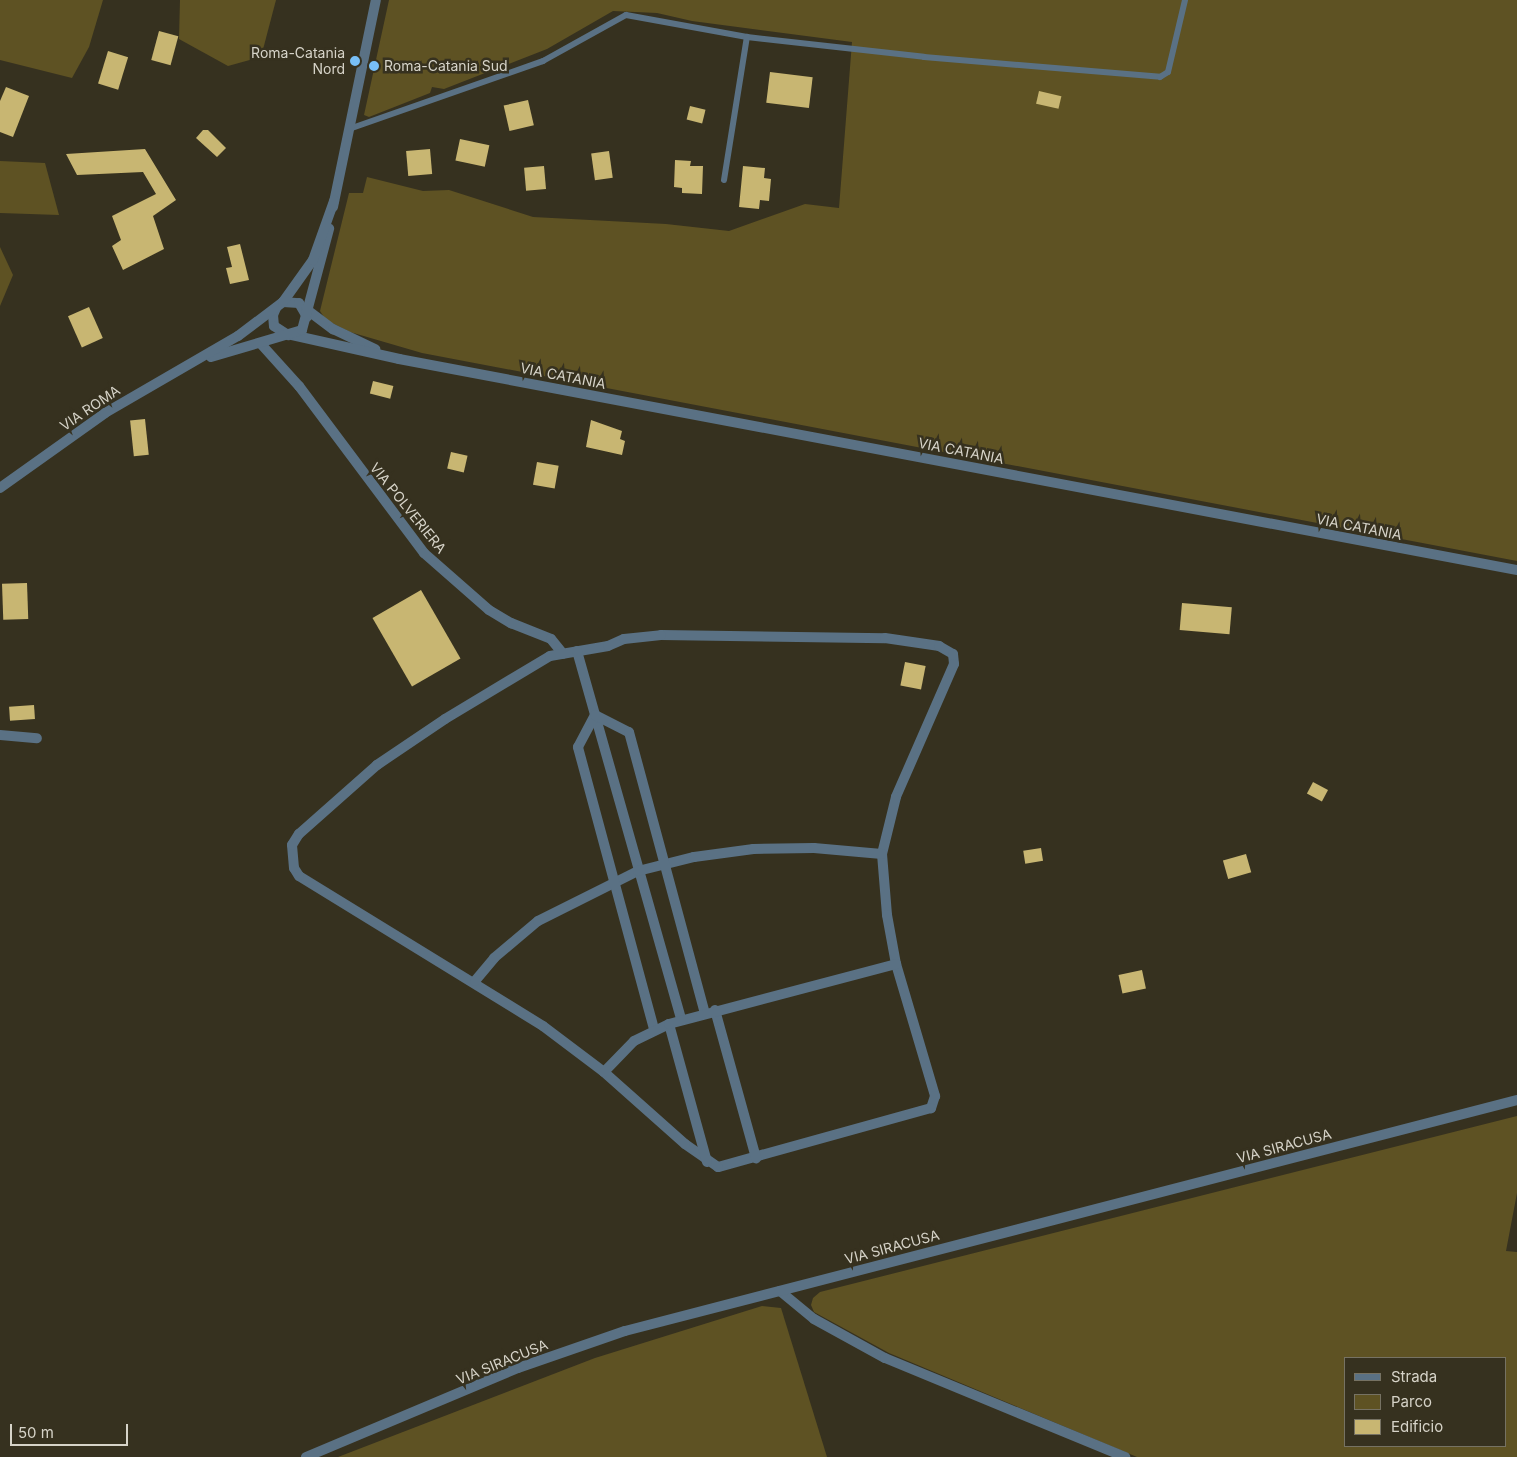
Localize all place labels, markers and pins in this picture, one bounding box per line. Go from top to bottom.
place label: Roma-Catania Nord [251,45,345,78]
marker: Roma-Catania Nord [349,55,361,67]
place label: Roma-Catania Sud [384,58,508,74]
marker: Roma-Catania Sud [368,60,380,72]

